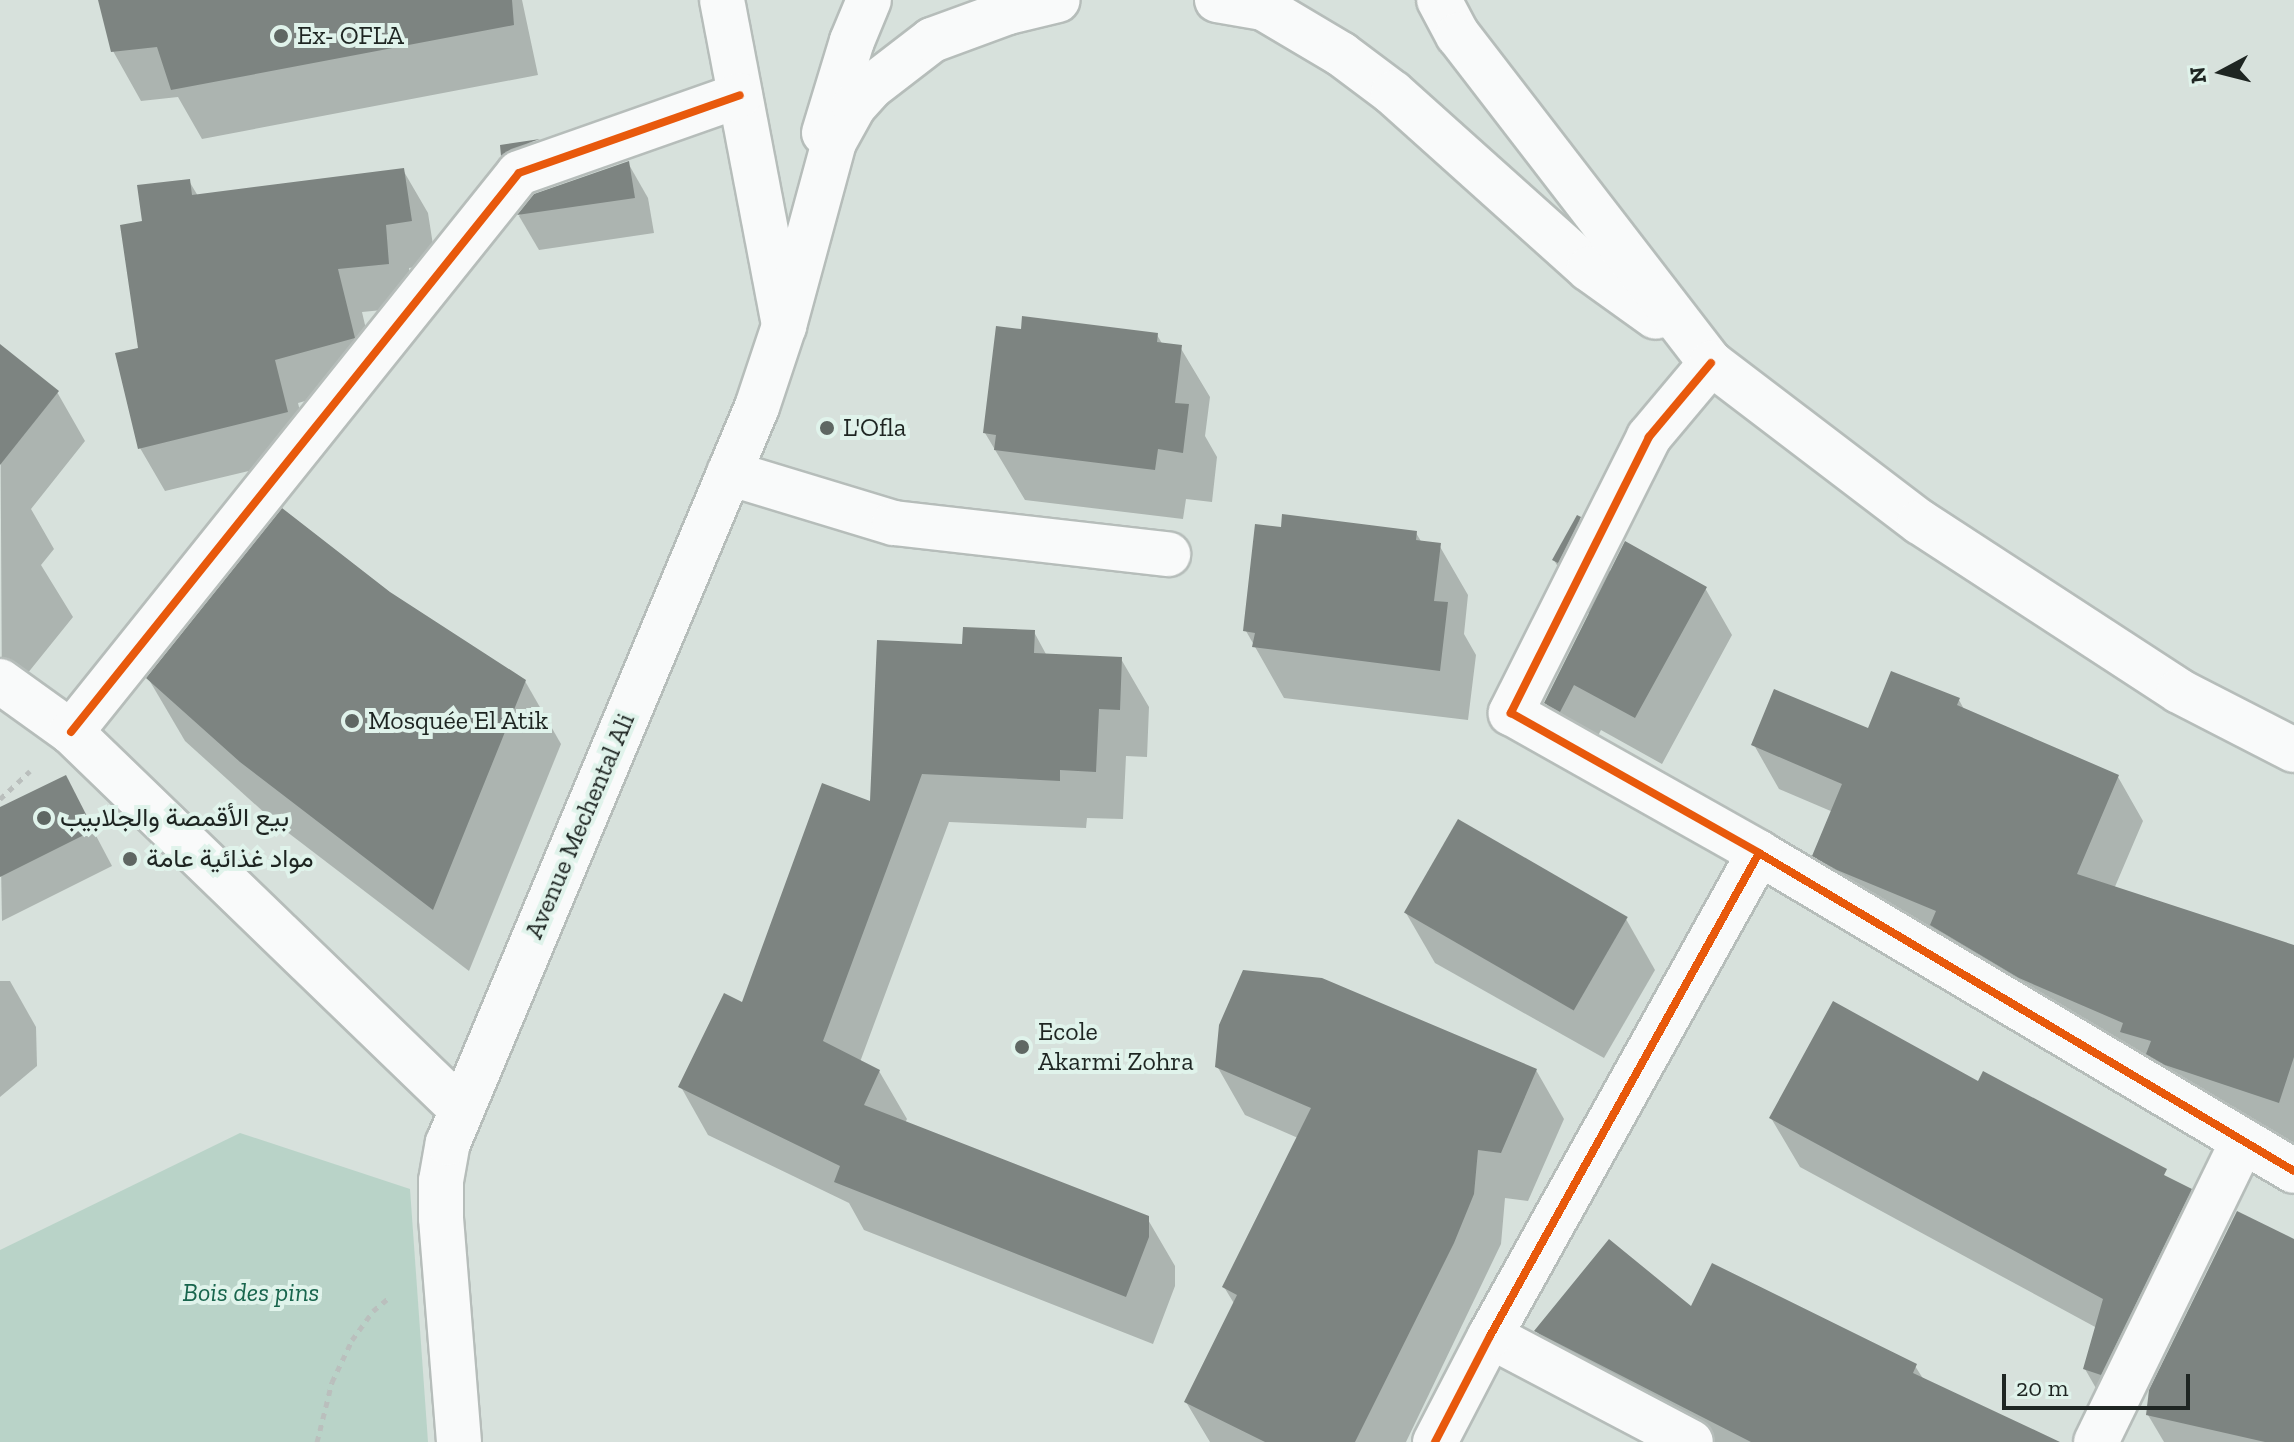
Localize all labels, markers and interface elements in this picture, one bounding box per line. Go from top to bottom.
place label: Ex- OFLA [297,20,404,52]
marker: Ex- OFLA [272,27,290,45]
north arrow [2182,32,2262,112]
text: N [2183,65,2212,85]
place label: L'Ofla [843,412,906,444]
marker: L'Ofla [818,419,836,437]
place label: Mosquée El Atik [368,705,549,737]
street label: Avenue Mechental Ali [518,708,642,944]
marker: Mosquée El Atik [343,712,361,730]
place label: بيع الأقمصة والجلابيب [60,802,289,834]
marker: بيع الأقمصة والجلابيب [35,809,53,827]
place label: مواد غذائية عامة [146,843,314,875]
marker: مواد غذائية عامة [121,850,139,868]
place label: Ecole Akarmi Zohra [1038,1016,1194,1078]
marker: Ecole Akarmi Zohra [1013,1038,1031,1056]
park label: Bois des pins [183,1277,319,1309]
scale bar [2006,1358,2194,1408]
text: 20 m [2016,1373,2068,1402]

